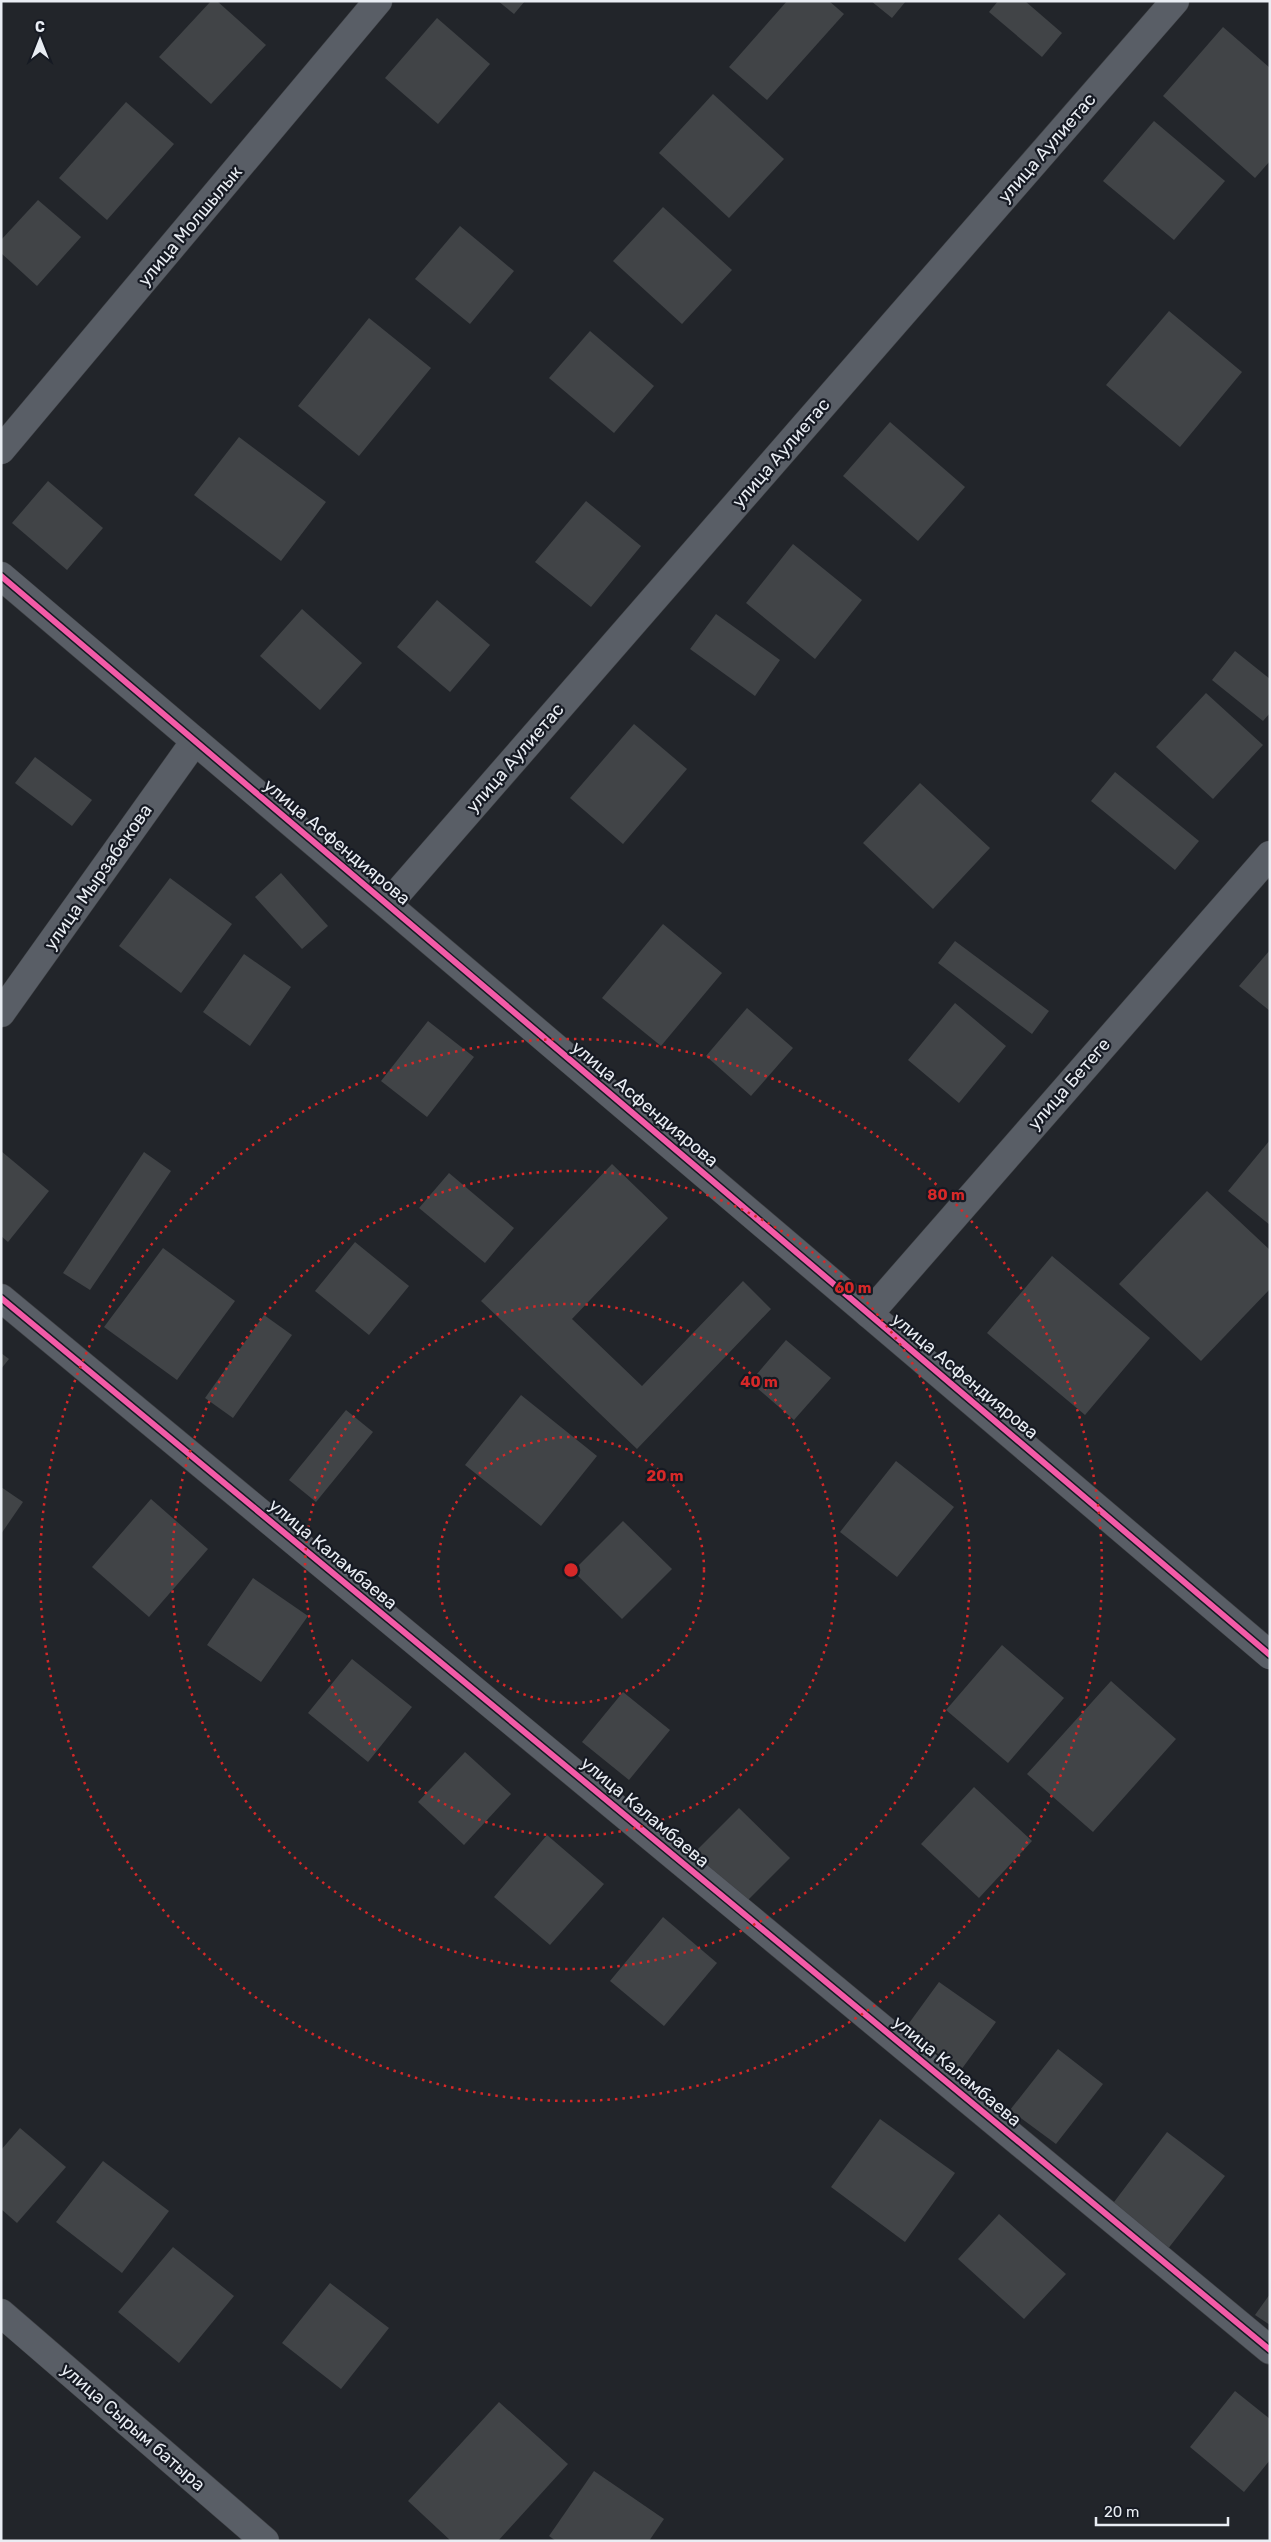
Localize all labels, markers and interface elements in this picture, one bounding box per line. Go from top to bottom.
north arrow [15,15,65,65]
text: С [35,19,45,36]
street label: улица Аулиетас [993,89,1101,207]
street label: улица Молшылык [133,161,247,291]
street label: улица Аулиетас [727,394,835,512]
street label: улица Аулиетас [461,699,569,817]
street label: улица Асфендиярова [259,774,415,910]
street label: улица Мырзабекова [39,800,157,954]
street label: улица Бетеге [1023,1033,1115,1135]
street label: улица Асфендиярова [567,1036,723,1172]
text: 80 m [927,1186,965,1204]
text: 60 m [835,1279,871,1297]
street label: улица Асфендиярова [887,1308,1043,1444]
text: 40 m [740,1373,778,1391]
text: 20 m [647,1467,683,1485]
street label: улица Каламбаева [264,1494,402,1614]
centre of rings [562,1561,580,1579]
street label: улица Каламбаева [576,1752,714,1872]
street label: улица Каламбаева [888,2011,1026,2131]
street label: улица Сырым батыра [56,2358,210,2496]
scale bar [1096,2494,1228,2526]
text: 20 m [1104,2503,1139,2521]

